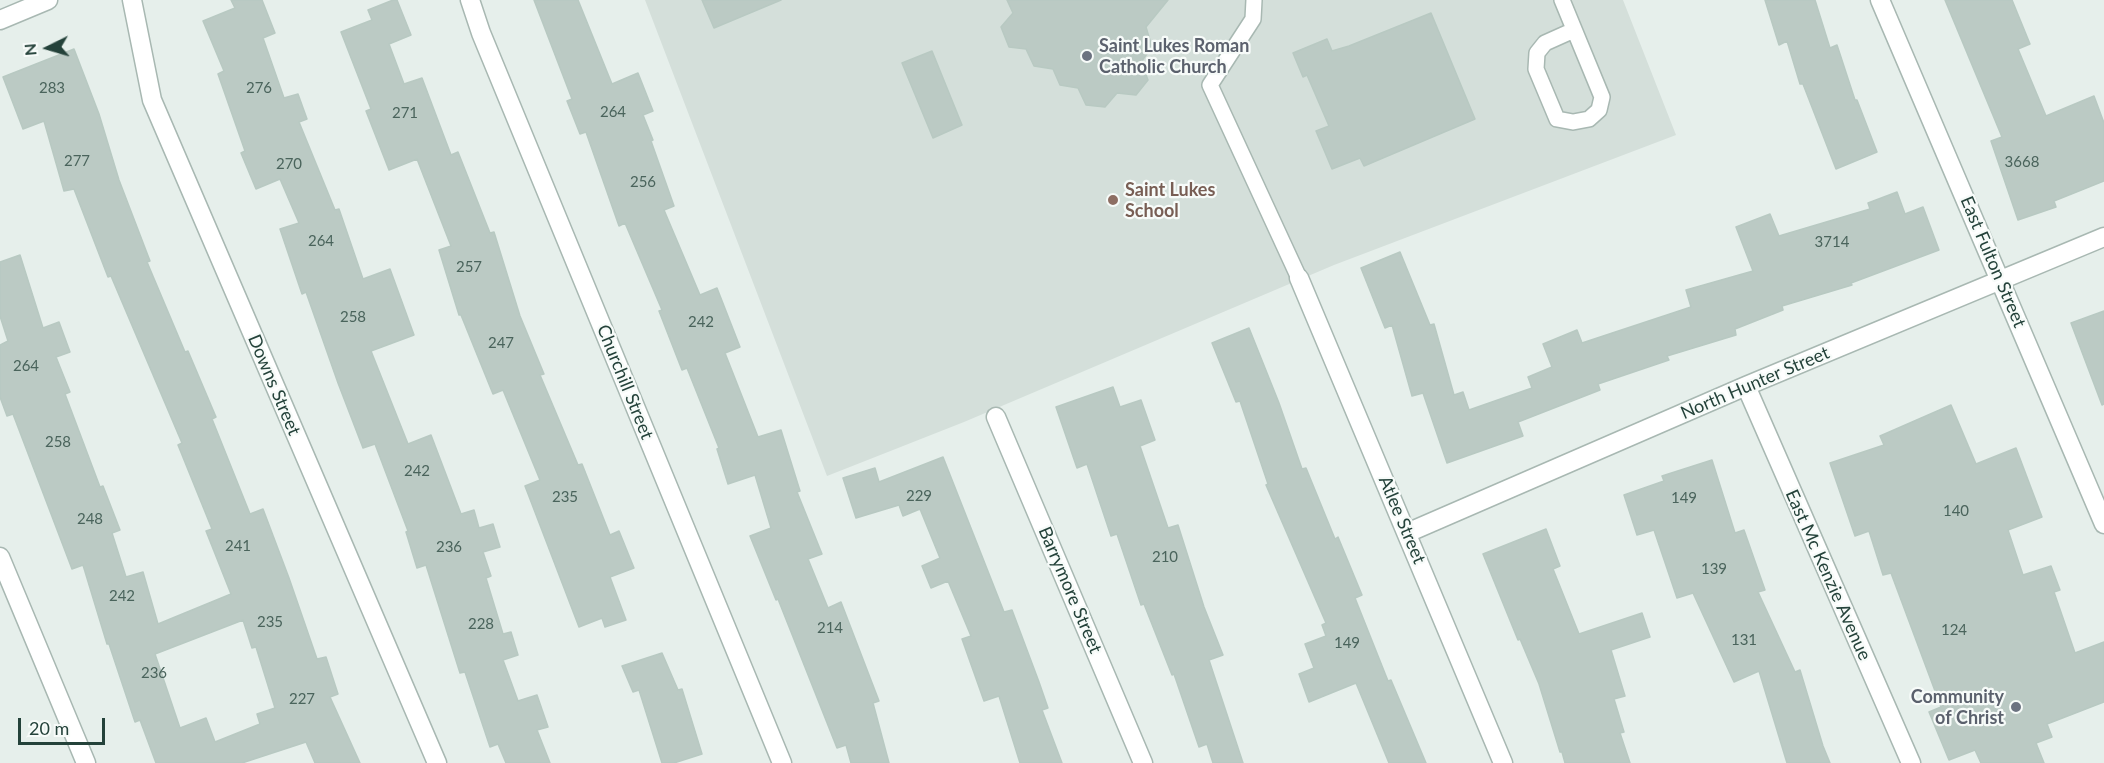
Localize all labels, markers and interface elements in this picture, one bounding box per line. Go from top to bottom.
north arrow [18,18,78,78]
place label: Saint Lukes Roman Catholic Church [1099,35,1249,78]
text: N [20,43,40,57]
marker: Saint Lukes Roman Catholic Church [1080,49,1094,63]
house number: 283 [39,79,65,97]
house number: 276 [246,79,272,97]
house number: 264 [600,103,626,121]
house number: 271 [392,104,418,122]
house number: 277 [64,152,90,170]
house number: 3668 [2005,153,2039,171]
house number: 270 [276,155,302,173]
house number: 256 [630,173,656,191]
place label: Saint Lukes School [1125,179,1215,222]
marker: Saint Lukes School [1106,193,1120,207]
street label: East Fulton Street [1956,193,2030,331]
house number: 264 [308,232,334,250]
house number: 3714 [1815,233,1849,251]
house number: 257 [456,258,482,276]
house number: 258 [340,308,366,326]
house number: 242 [688,313,714,331]
street label: Churchill Street [592,322,658,442]
street label: Downs Street [243,331,305,439]
house number: 247 [488,334,514,352]
street label: North Hunter Street [1677,342,1833,424]
house number: 264 [13,357,39,375]
house number: 258 [45,433,71,451]
house number: 242 [404,462,430,480]
street label: Atlee Street [1374,473,1430,567]
street label: East Mc Kenzie Avenue [1781,486,1875,664]
house number: 229 [906,487,932,505]
house number: 235 [552,488,578,506]
house number: 149 [1671,489,1697,507]
house number: 140 [1943,502,1969,520]
house number: 248 [77,510,103,528]
street label: Barrymore Street [1034,523,1106,657]
house number: 241 [225,537,251,555]
house number: 236 [436,538,462,556]
house number: 210 [1152,548,1178,566]
house number: 139 [1701,560,1727,578]
house number: 242 [109,587,135,605]
house number: 235 [257,613,283,631]
house number: 228 [468,615,494,633]
house number: 214 [817,619,843,637]
house number: 124 [1941,621,1967,639]
house number: 131 [1731,631,1757,649]
house number: 149 [1334,634,1360,652]
house number: 236 [141,664,167,682]
place label: Community of Christ [1911,686,2004,728]
house number: 227 [289,690,315,708]
marker: Community of Christ [2009,700,2023,714]
scale bar [21,706,108,744]
text: 20 m [29,717,69,739]

